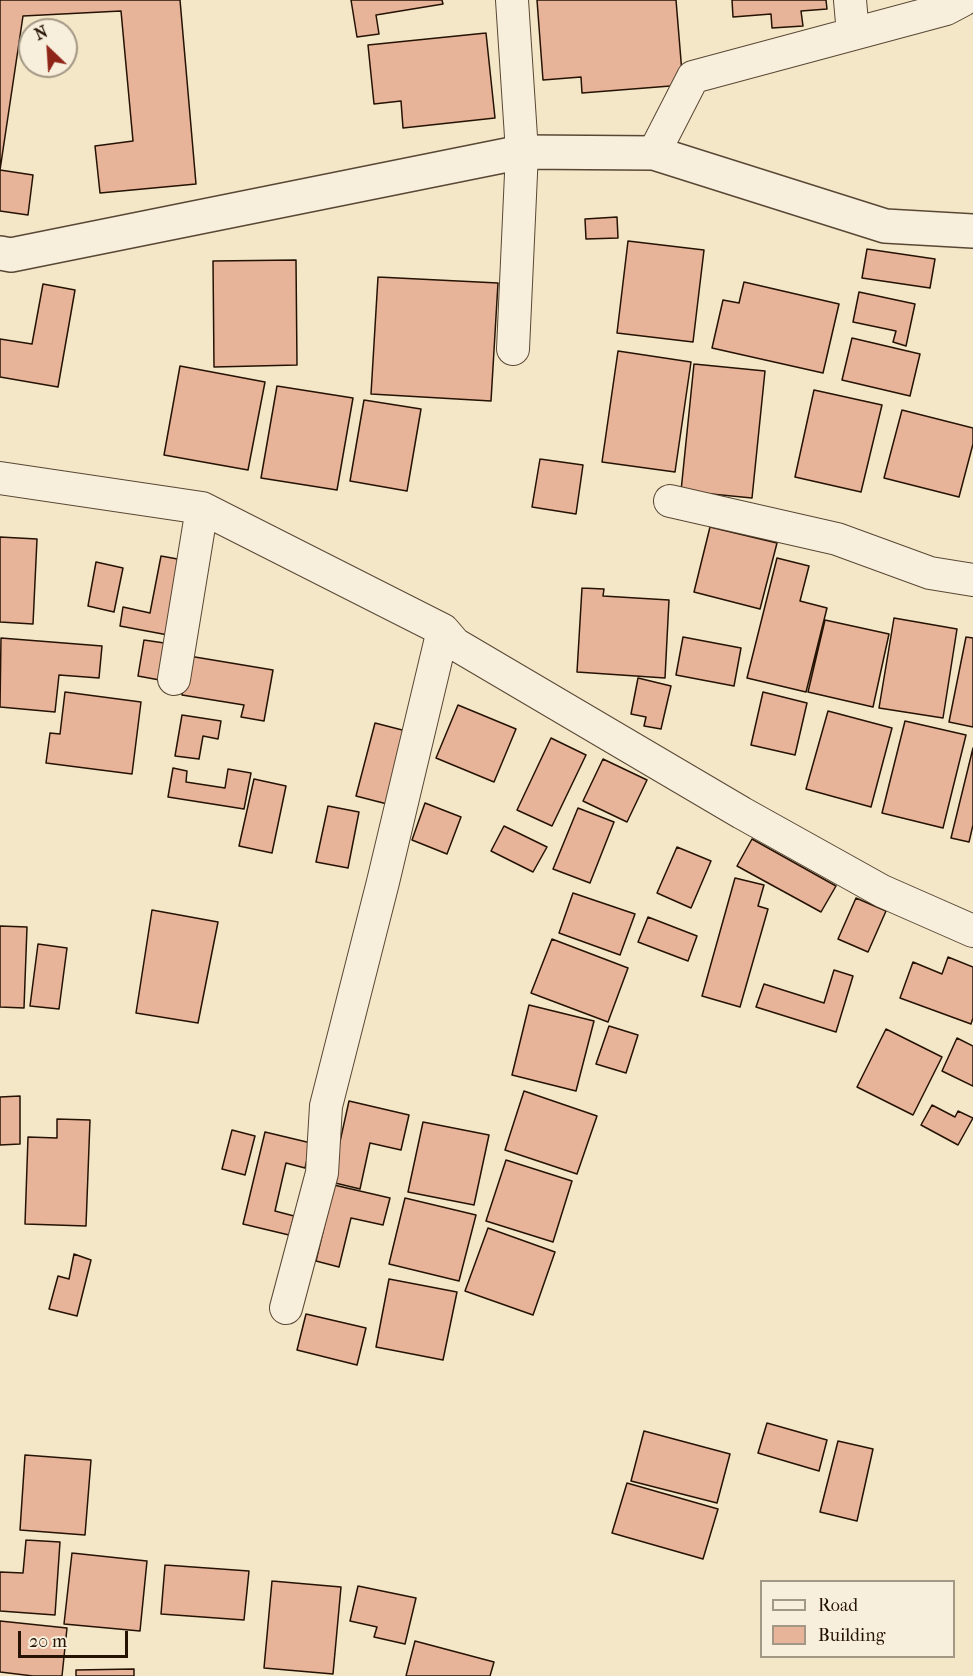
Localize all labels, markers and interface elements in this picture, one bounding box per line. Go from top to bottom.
north arrow [18,18,78,78]
text: N [32,22,51,44]
legend [760,1580,955,1658]
text: Road [818,1595,858,1616]
scale bar [21,1619,130,1657]
text: Building [818,1625,885,1646]
text: 20 m [29,1631,67,1652]

